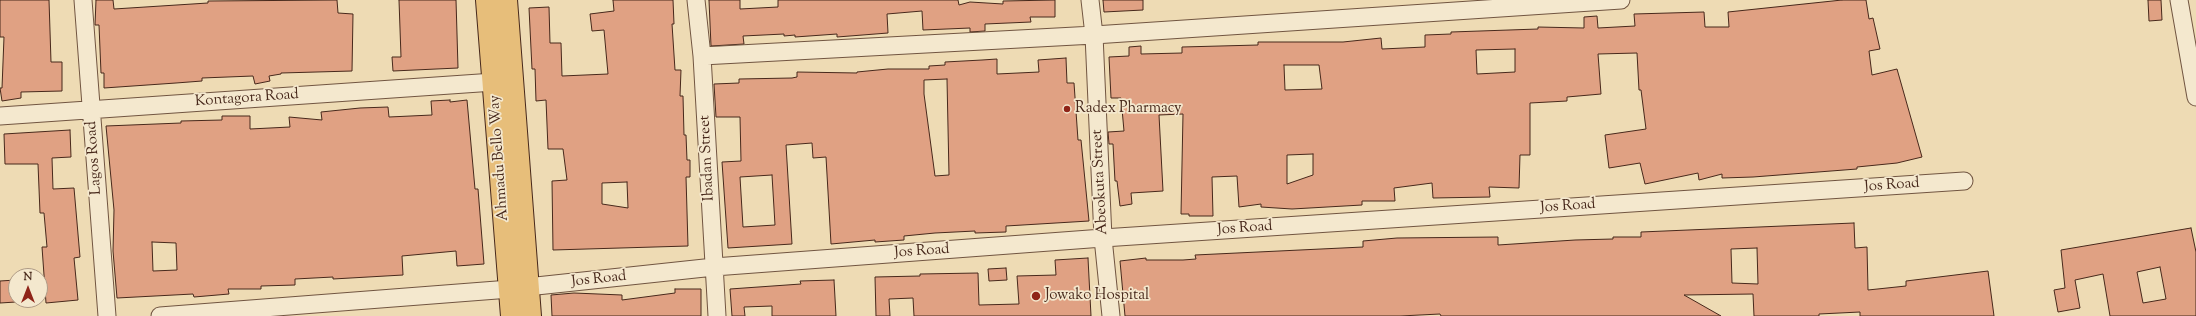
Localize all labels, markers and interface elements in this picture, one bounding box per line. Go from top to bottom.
street label: Kontagora Road [195,86,299,112]
street label: Ahmadu Bello Way [487,94,513,222]
place label: Radex Pharmacy [1075,100,1182,118]
marker: Radex Pharmacy [1062,104,1072,114]
street label: Ibadan Street [697,114,719,202]
street label: Lagos Road [83,120,107,196]
street label: Abeokuta Street [1089,129,1113,235]
street label: Jos Road [1864,175,1920,197]
street label: Jos Road [1540,196,1596,218]
street label: Jos Road [1217,218,1273,240]
street label: Jos Road [894,241,950,263]
north arrow [8,268,48,308]
street label: Jos Road [571,268,627,292]
text: N [24,269,32,285]
place label: Jowako Hospital [1045,287,1149,305]
marker: Jowako Hospital [1030,290,1042,302]

